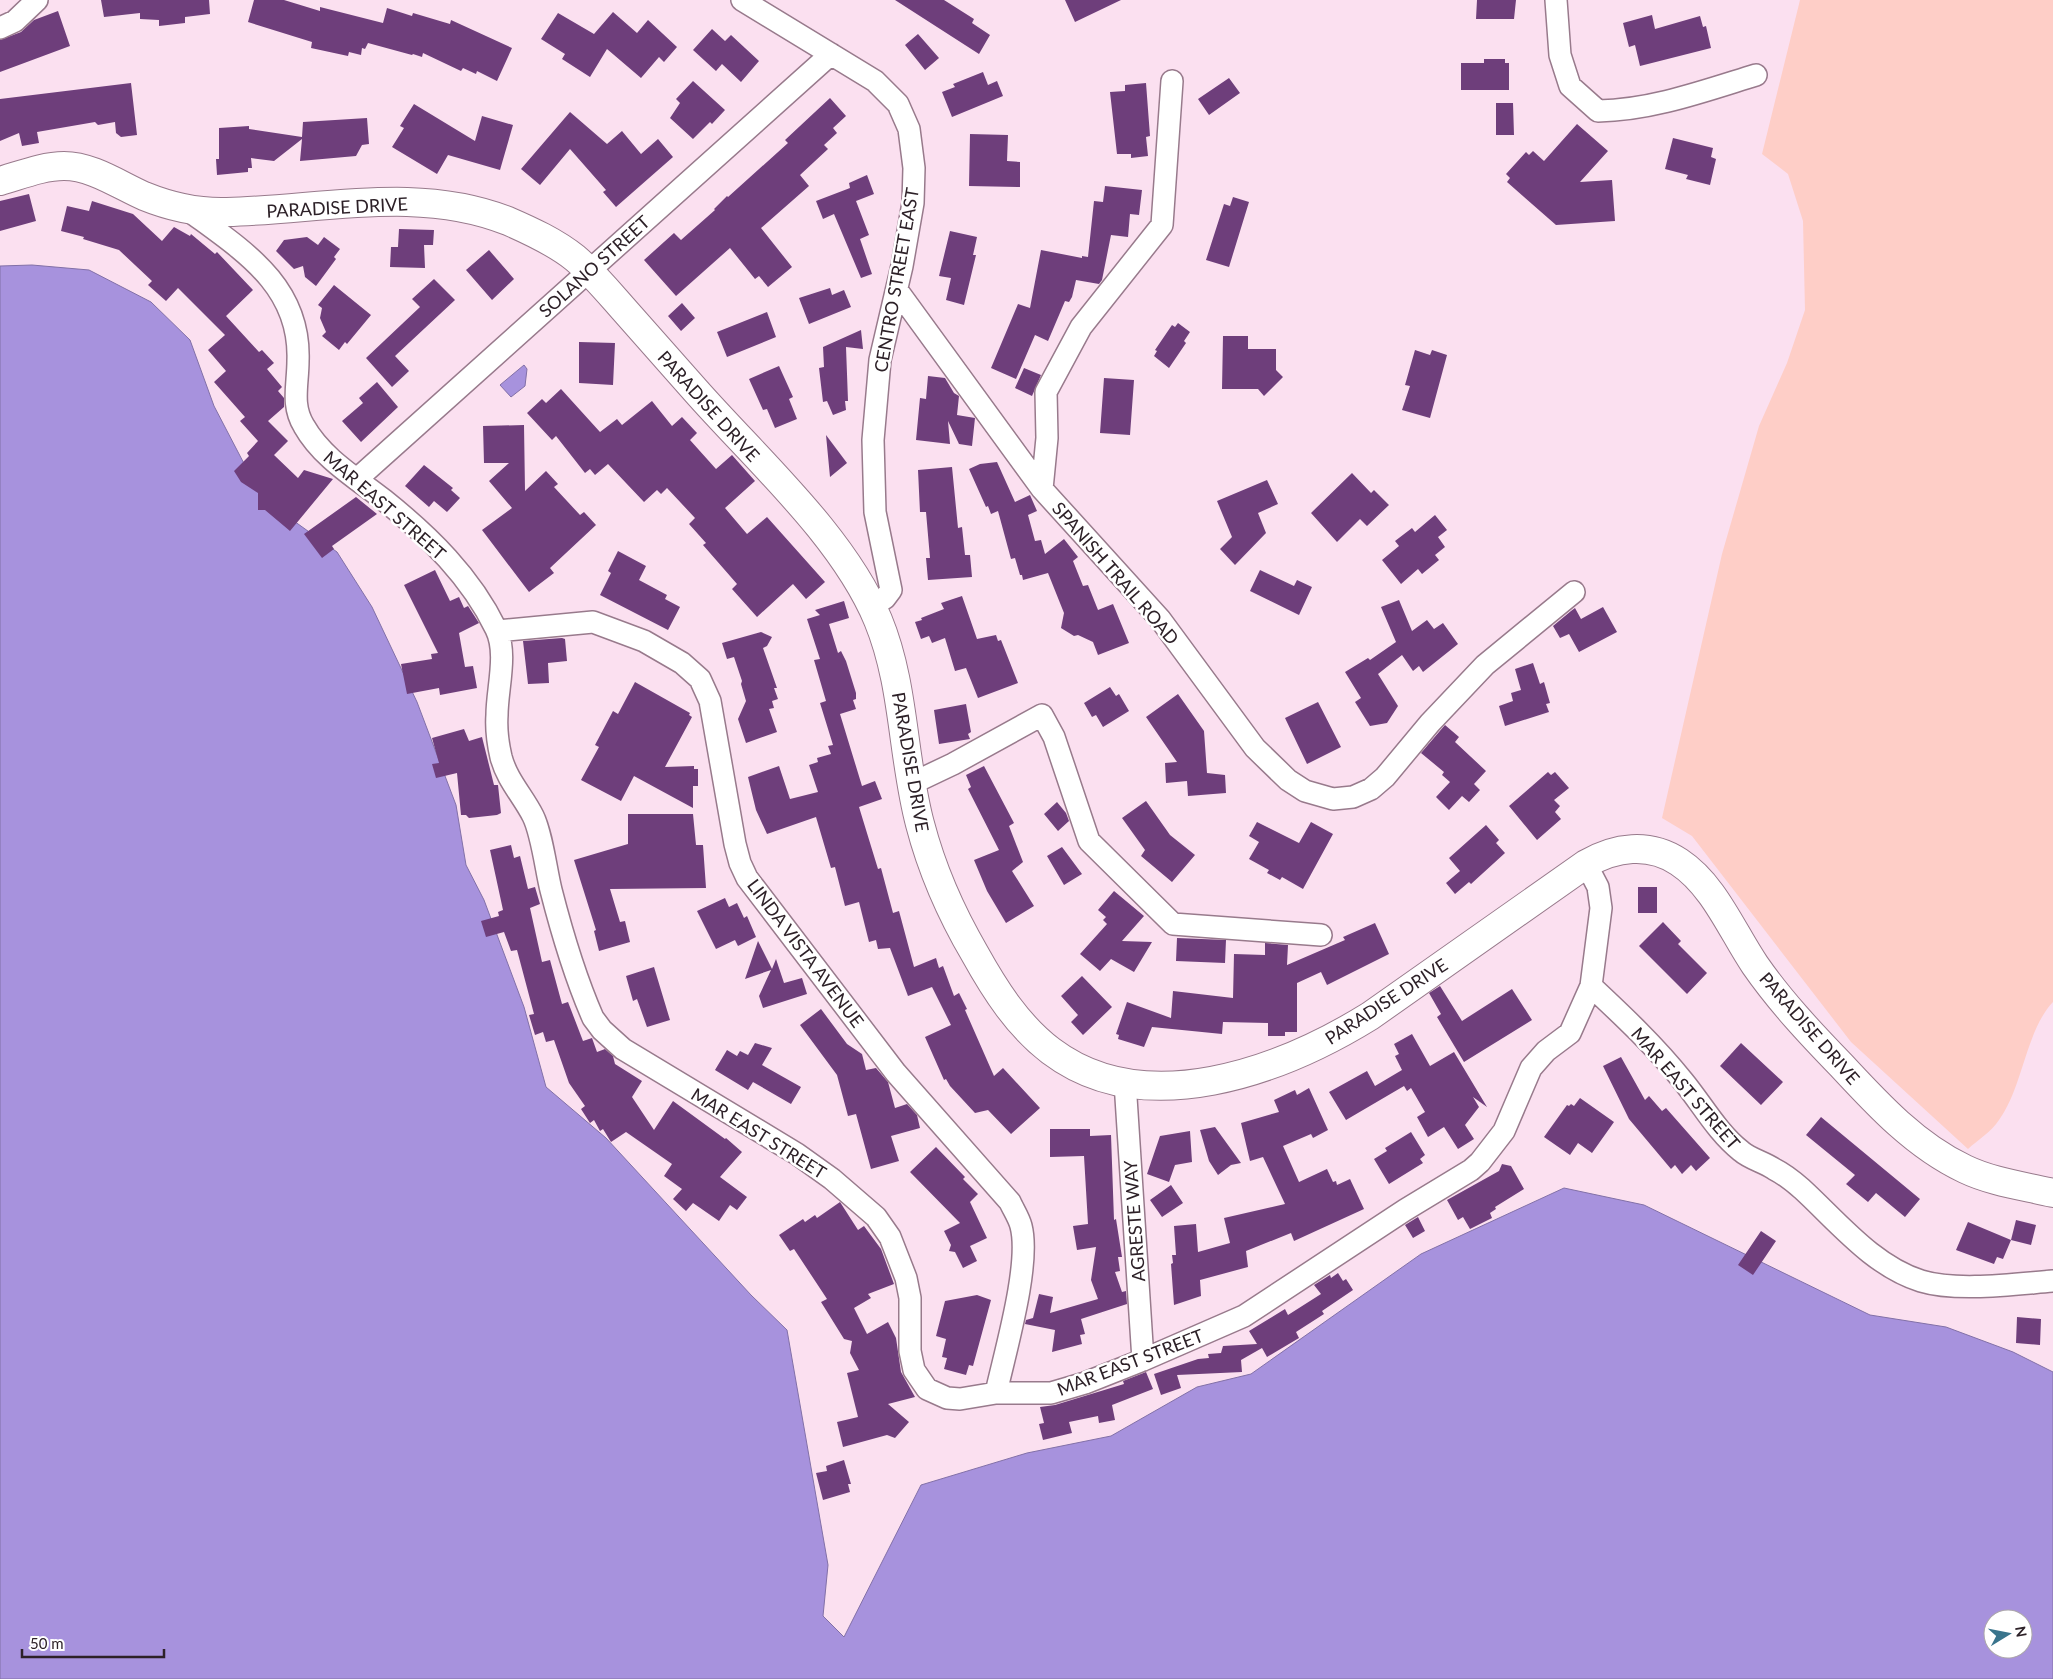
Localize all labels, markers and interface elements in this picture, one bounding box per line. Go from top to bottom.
street label: CENTRO STREET EAST [869,186,923,374]
street label: PARADISE DRIVE [266,192,408,222]
street label: SOLANO STREET [534,210,654,322]
street label: PARADISE DRIVE [653,346,765,466]
street label: MAR EAST STREET [319,446,451,564]
street label: SPANISH TRAIL ROAD [1048,497,1184,649]
street label: PARADISE DRIVE [888,690,934,834]
street label: LINDA VISTA AVENUE [743,874,869,1032]
street label: PARADISE DRIVE [1321,953,1451,1049]
street label: PARADISE DRIVE [1755,967,1865,1089]
street label: MAR EAST STREET [1627,1022,1745,1154]
street label: MAR EAST STREET [687,1083,831,1184]
street label: AGRESTE WAY [1119,1159,1149,1283]
street label: MAR EAST STREET [1054,1324,1207,1400]
north arrow [1983,1609,2033,1659]
text: N [2012,1625,2031,1638]
scale bar [22,1626,165,1658]
text: 50 m [30,1634,64,1652]

